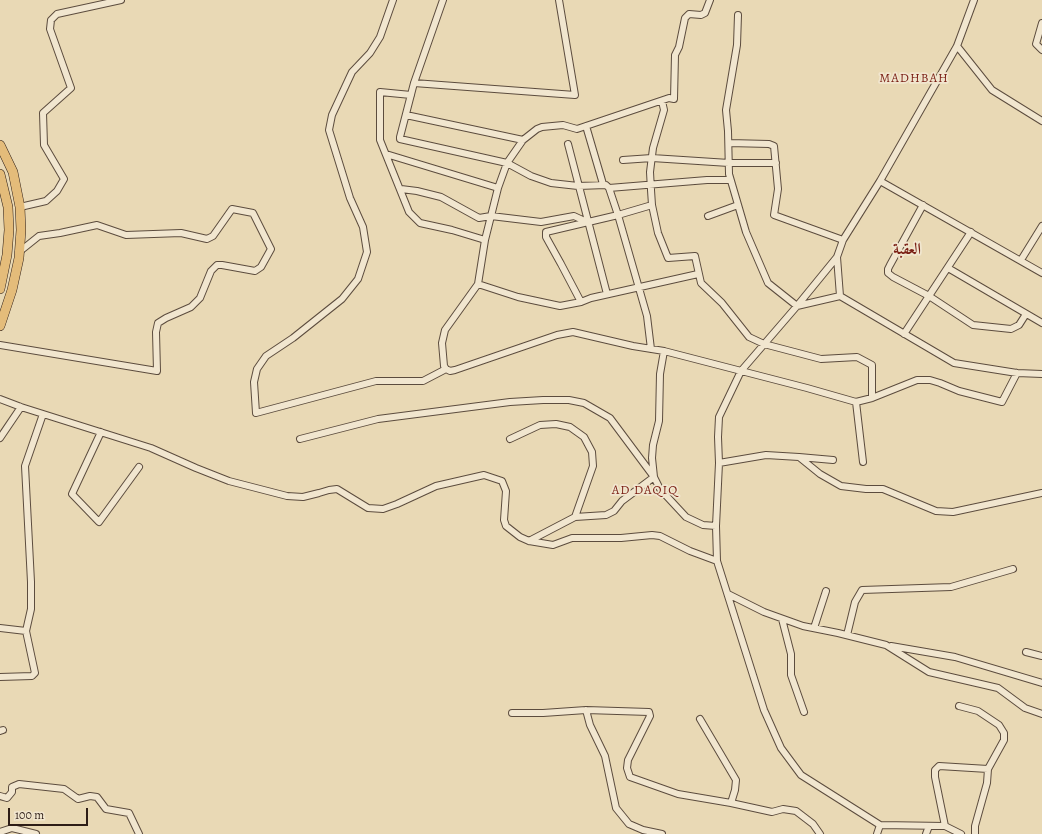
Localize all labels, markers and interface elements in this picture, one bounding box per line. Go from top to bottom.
district label: MADHBAH [879,71,949,87]
district label: العقبة [893,240,921,260]
district label: AD DAQIQ [612,483,678,499]
scale bar [10,800,90,826]
text: 100 m [15,807,44,823]

